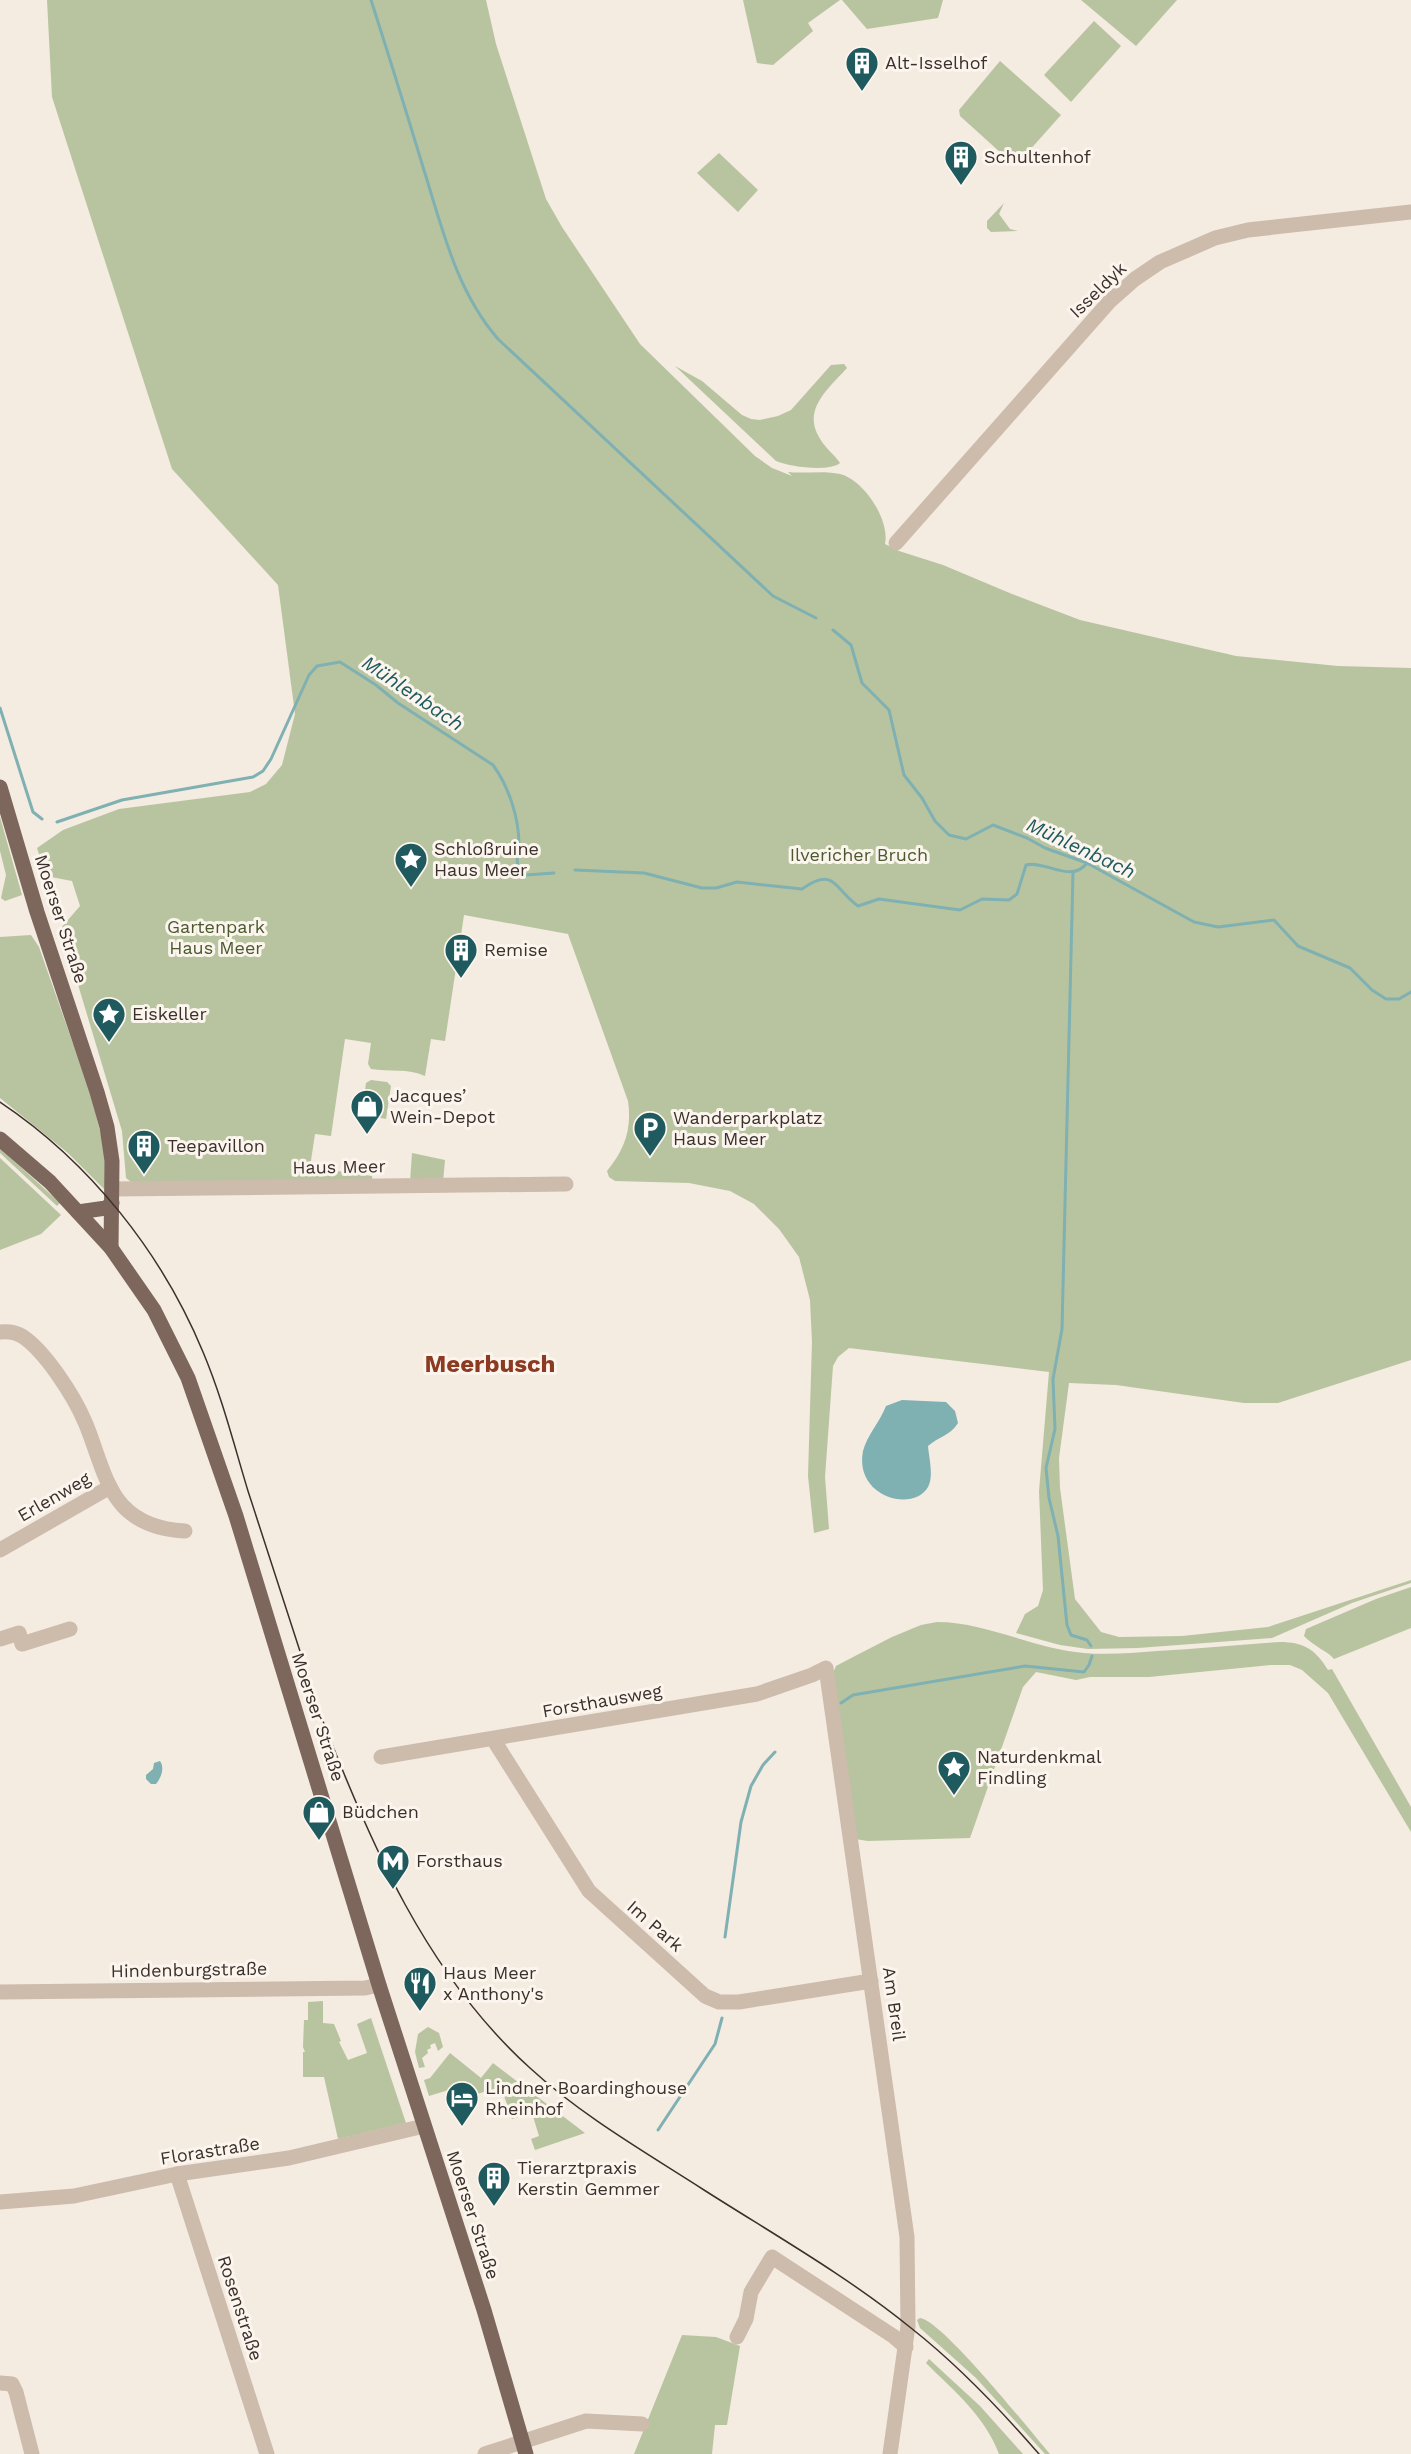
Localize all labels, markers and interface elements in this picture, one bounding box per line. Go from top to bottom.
building icon: Alt-Isselhof [844,45,880,92]
place label: Alt-Isselhof [885,52,987,73]
building icon: Schultenhof [943,139,979,186]
place label: Schultenhof [984,146,1091,167]
street label: Isseldyk [1065,257,1130,322]
water label: Mühlenbach [358,650,468,736]
water label: Mühlenbach [1023,812,1139,884]
place label: Schloßruine Haus Meer [434,838,539,880]
place icon: Schloßruine Haus Meer [393,841,429,888]
park label: Ilvericher Bruch [790,844,928,865]
street label: Moerser Straße [31,852,92,986]
park label: Gartenpark Haus Meer [167,916,265,958]
building icon: Remise [443,932,479,979]
place label: Remise [484,939,548,960]
place icon: Eiskeller [91,996,127,1043]
place label: Eiskeller [132,1003,207,1024]
place label: Jacques’ Wein-Depot [390,1085,495,1127]
shop icon: Jacques’ Wein-Depot [349,1088,385,1135]
place label: Wanderparkplatz Haus Meer [673,1107,823,1149]
parking icon: Wanderparkplatz Haus Meer [632,1110,668,1157]
building icon: Teepavillon [126,1128,162,1175]
place label: Teepavillon [167,1135,265,1156]
street label: Haus Meer [292,1155,386,1178]
district label: Meerbusch [425,1350,556,1378]
street label: Erlenweg [14,1467,94,1526]
street label: Moerser Straße [288,1650,349,1784]
street label: Forsthausweg [541,1680,664,1721]
place label: Naturdenkmal Findling [977,1746,1102,1788]
place icon: Naturdenkmal Findling [936,1749,972,1796]
shop icon: Büdchen [301,1794,337,1841]
place label: Büdchen [342,1801,419,1822]
metro station icon: Forsthaus [375,1843,411,1890]
place label: Forsthaus [416,1850,503,1871]
street label: Im Park [623,1896,688,1956]
street label: Hindenburgstraße [111,1958,267,1981]
place label: Haus Meer x Anthony's [443,1962,544,2004]
restaurant icon: Haus Meer x Anthony's [402,1965,438,2012]
street label: Am Breil [879,1965,910,2043]
place label: Lindner Boardinghouse Rheinhof [485,2077,687,2119]
hotel icon: Lindner Boardinghouse Rheinhof [444,2080,480,2127]
street label: Florastraße [159,2132,261,2169]
street label: Moerser Straße [443,2148,504,2282]
place label: Tierarztpraxis Kerstin Gemmer [517,2157,660,2199]
building icon: Tierarztpraxis Kerstin Gemmer [476,2160,512,2207]
street label: Rosenstraße [214,2253,267,2363]

